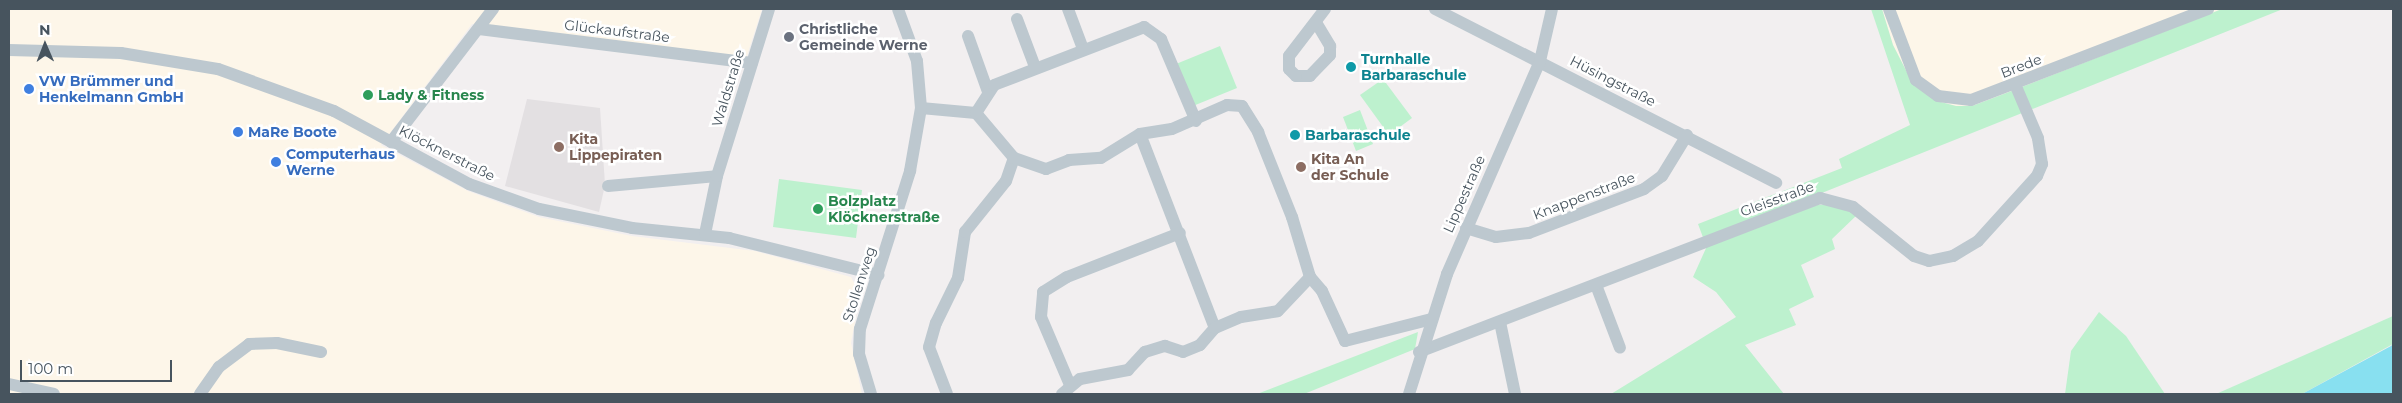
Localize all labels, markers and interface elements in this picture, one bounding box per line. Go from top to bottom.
street label: Glückaufstraße [563,16,671,46]
north arrow [20,20,70,70]
text: N [39,21,51,39]
place label: Christliche Gemeinde Werne [799,21,928,54]
marker: Christliche Gemeinde Werne [783,31,795,43]
street label: Waldstraße [708,47,748,129]
place label: Turnhalle Barbaraschule [1361,51,1467,84]
street label: Brede [1998,51,2044,81]
street label: Hüsingstraße [1567,52,1659,110]
marker: Turnhalle Barbaraschule [1345,61,1357,73]
place label: VW Brümmer und Henkelmann GmbH [39,73,184,105]
marker: VW Brümmer und Henkelmann GmbH [23,83,35,95]
place label: Lady & Fitness [378,87,484,103]
marker: Lady & Fitness [362,89,374,101]
street label: Klöcknerstraße [396,122,498,184]
place label: MaRe Boote [248,124,337,140]
marker: MaRe Boote [232,126,244,138]
place label: Barbaraschule [1305,127,1411,143]
marker: Barbaraschule [1289,129,1301,141]
place label: Kita Lippepiraten [569,131,662,164]
marker: Kita Lippepiraten [553,141,565,153]
place label: Computerhaus Werne [286,146,395,178]
place label: Kita An der Schule [1311,151,1389,184]
street label: Lippestraße [1439,153,1489,235]
marker: Computerhaus Werne [270,156,282,168]
marker: Kita An der Schule [1295,161,1307,173]
street label: Knappenstraße [1531,169,1637,223]
street label: Gleisstraße [1738,178,1816,220]
place label: Bolzplatz Klöcknerstraße [828,193,940,226]
marker: Bolzplatz Klöcknerstraße [812,203,824,215]
street label: Stollenweg [839,244,879,324]
scale bar [22,350,175,382]
text: 100 m [28,359,73,378]

